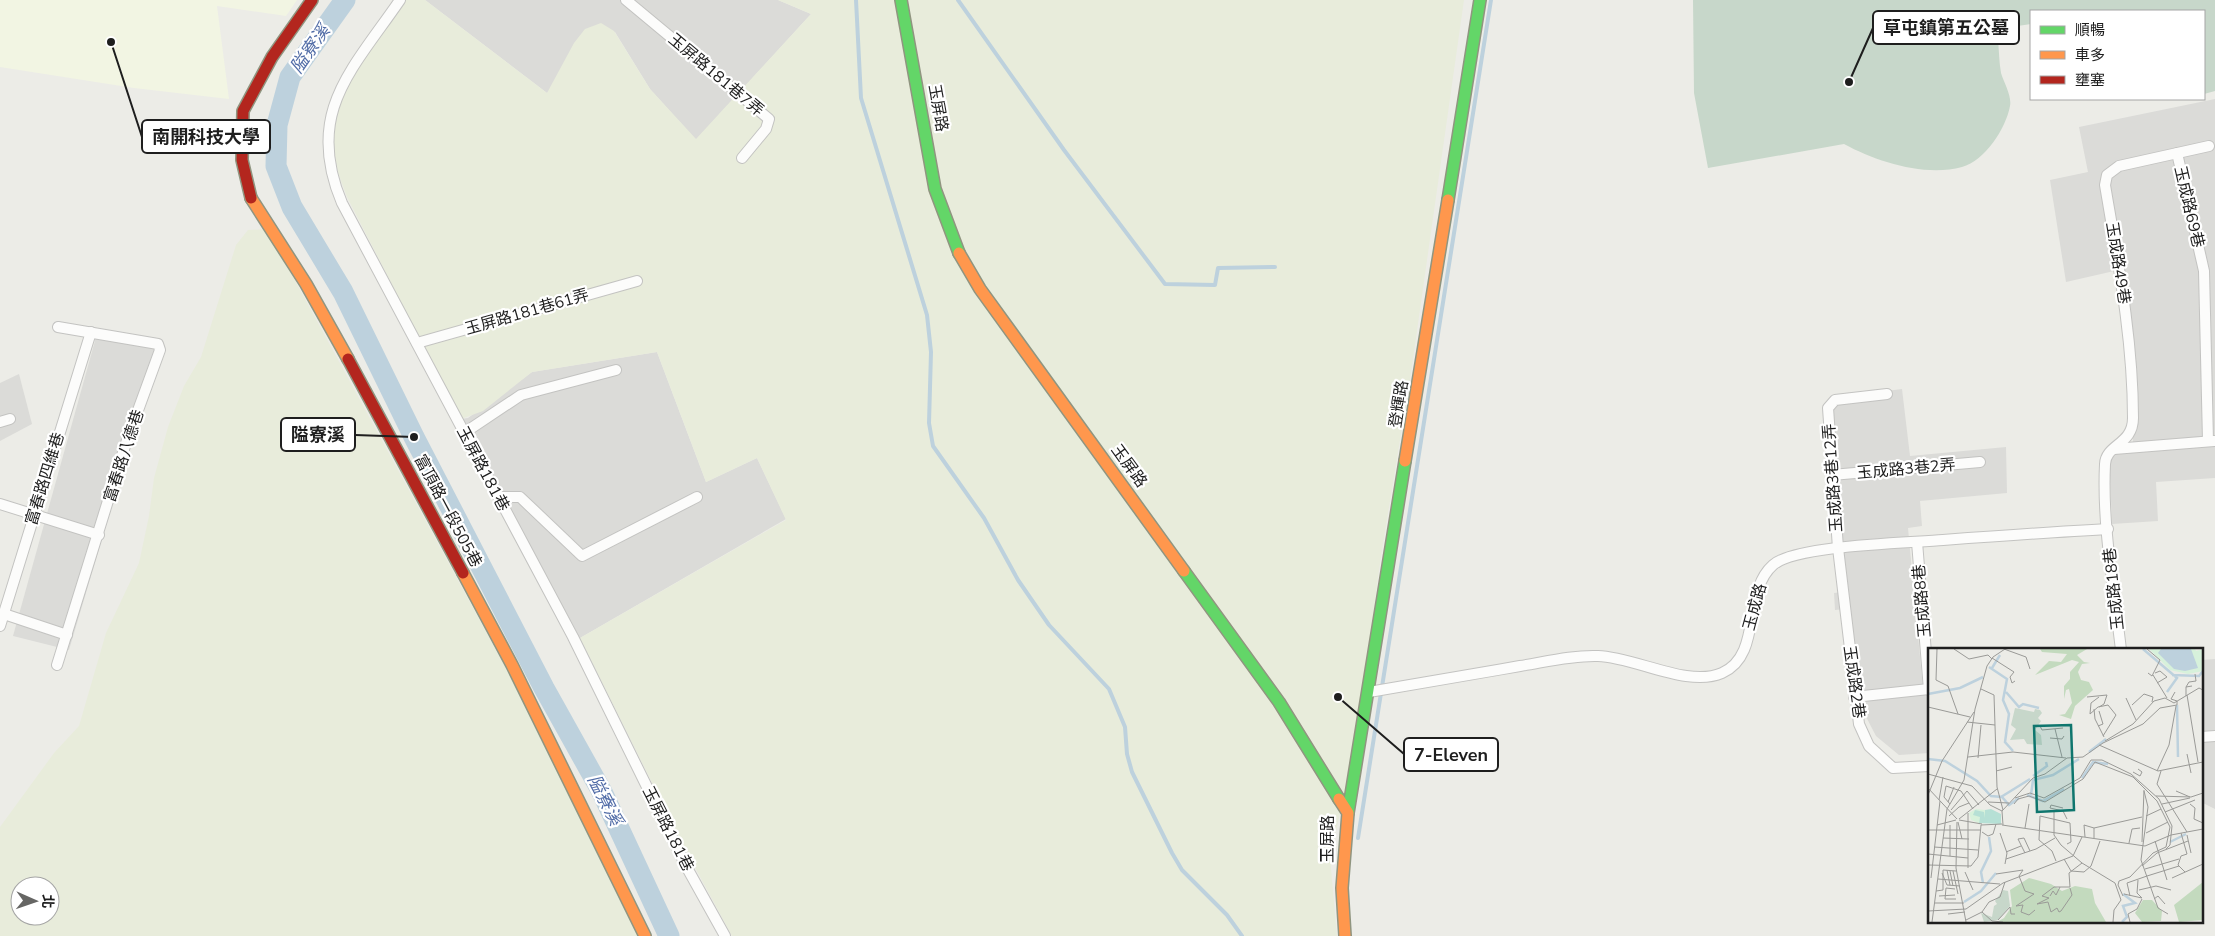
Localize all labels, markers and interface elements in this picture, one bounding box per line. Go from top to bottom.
legend [2030,10,2205,100]
callout: 草屯鎮第五公墓 [1873,11,2019,44]
text: 草屯鎮第五公墓 [1883,16,2009,40]
water label: 隘寮溪 [285,18,337,78]
text: 順暢 [2075,20,2105,40]
street label: 玉屏路181巷7弄 [664,29,768,121]
text: 車多 [2075,45,2105,65]
text: 壅塞 [2075,70,2105,90]
street label: 玉屏路 [923,82,953,134]
callout: 南開科技大學 [142,120,270,153]
text: 南開科技大學 [152,125,260,149]
street label: 玉成路69巷 [2169,164,2209,250]
street label: 玉成路49巷 [2101,220,2135,306]
street label: 玉屏路181巷61弄 [462,284,592,340]
street label: 登輝路 [1384,379,1414,429]
street label: 富春路八德巷 [99,407,149,505]
callout: 隘寮溪 [281,418,355,451]
text: 隘寮溪 [291,423,345,447]
street label: 玉屏路181巷 [452,423,514,515]
street label: 玉成路3巷12弄 [1818,423,1848,533]
street label: 富春路四維巷 [20,430,70,528]
street label: 玉屏路 [1106,440,1152,492]
street label: 富頂路一段505巷 [409,451,487,571]
street label: 玉成路3巷2弄 [1856,454,1956,484]
street label: 玉成路18巷 [2099,546,2129,632]
street label: 玉成路8巷 [1908,563,1936,639]
street label: 玉成路 [1738,581,1772,633]
street label: 玉成路2巷 [1838,644,1870,720]
inset map [1928,648,2202,924]
callout: 7-Eleven [1404,738,1498,771]
text: 7-Eleven [1414,743,1488,767]
water label: 隘寮溪 [582,770,629,832]
street label: 玉屏路181巷 [637,783,699,875]
street label: 玉屏路 [1317,815,1339,863]
north arrow [10,876,60,926]
text: 北 [38,894,57,909]

